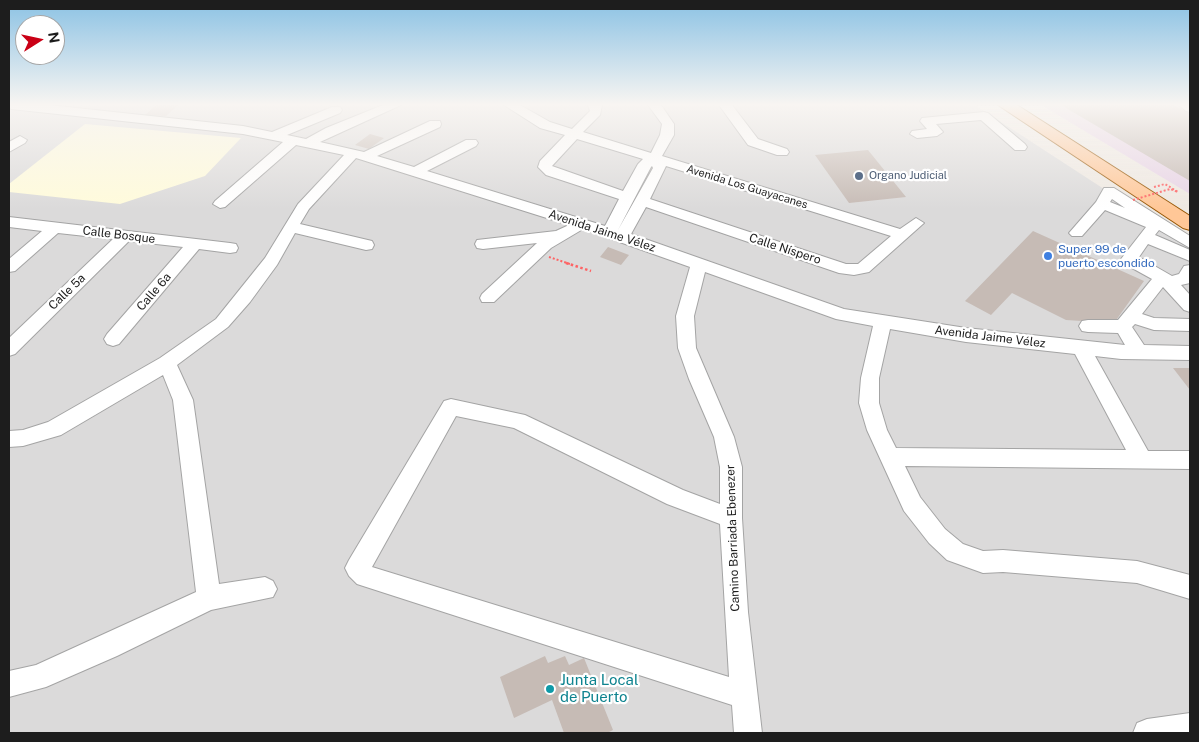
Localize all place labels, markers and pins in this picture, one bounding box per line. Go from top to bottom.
place label: Organo Judicial [869,169,947,183]
marker: Organo Judicial [853,170,865,182]
place label: Super 99 de puerto escondido [1058,242,1155,270]
marker: Super 99 de puerto escondido [1042,250,1054,262]
place label: Junta Local de Puerto [560,671,638,706]
marker: Junta Local de Puerto [544,683,556,695]

